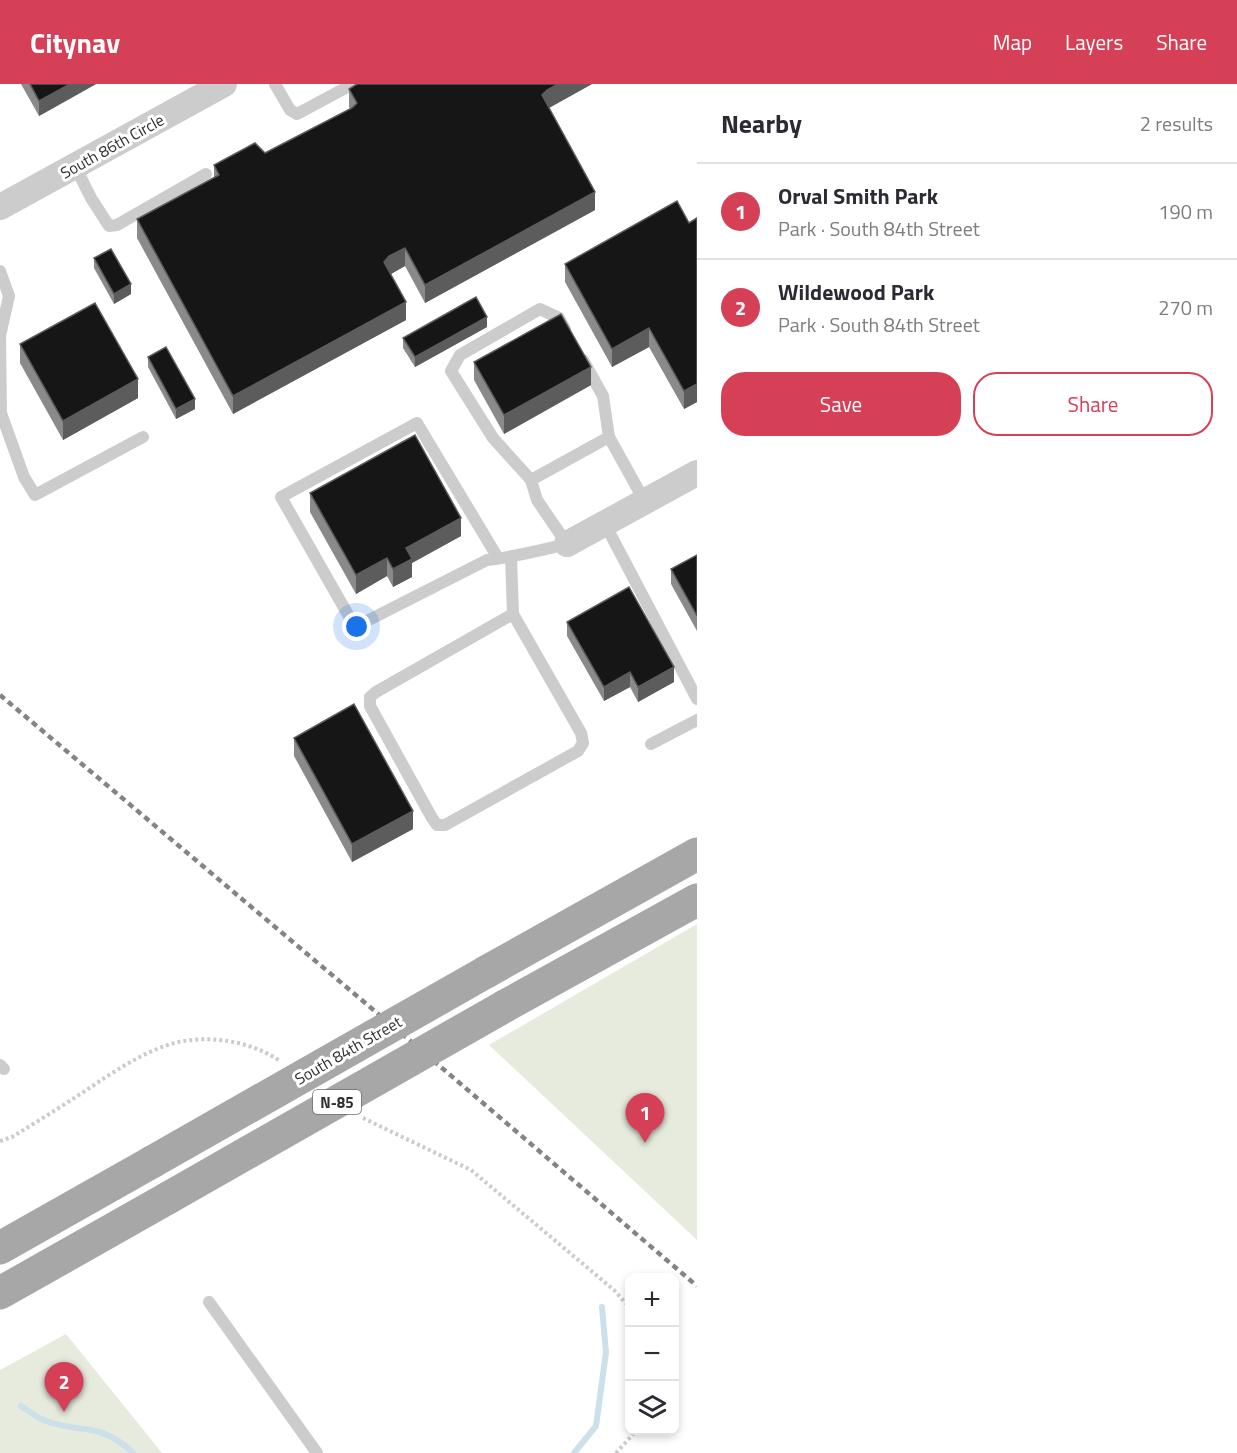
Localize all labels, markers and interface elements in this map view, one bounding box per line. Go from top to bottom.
text: Citynav [30,21,120,64]
text: Map [993,26,1032,58]
text: Layers [1065,26,1123,58]
text: Share [1156,26,1207,58]
text: Nearby [721,104,802,143]
street label: South 86th Circle [56,108,168,184]
text: 2 results [1140,108,1213,139]
text: Orval Smith Park [778,179,938,213]
text: 1 [735,196,746,227]
text: 190 m [1158,196,1213,227]
text: Park · South 84th Street [778,213,980,244]
text: Wildewood Park [778,275,934,309]
text: 2 [735,292,746,323]
text: 270 m [1158,292,1213,323]
text: Park · South 84th Street [778,309,980,340]
button: Save [721,372,961,436]
button: Share [973,372,1213,436]
your location [342,612,371,641]
street label: South 84th Street [290,1009,406,1090]
road number: N-85 [313,1090,361,1114]
pin: 1 [626,1094,664,1143]
map controls [625,1273,679,1435]
button: + [625,1273,679,1327]
button: − [625,1327,679,1381]
pin: 2 [44,1362,84,1412]
button: layers [625,1381,679,1435]

